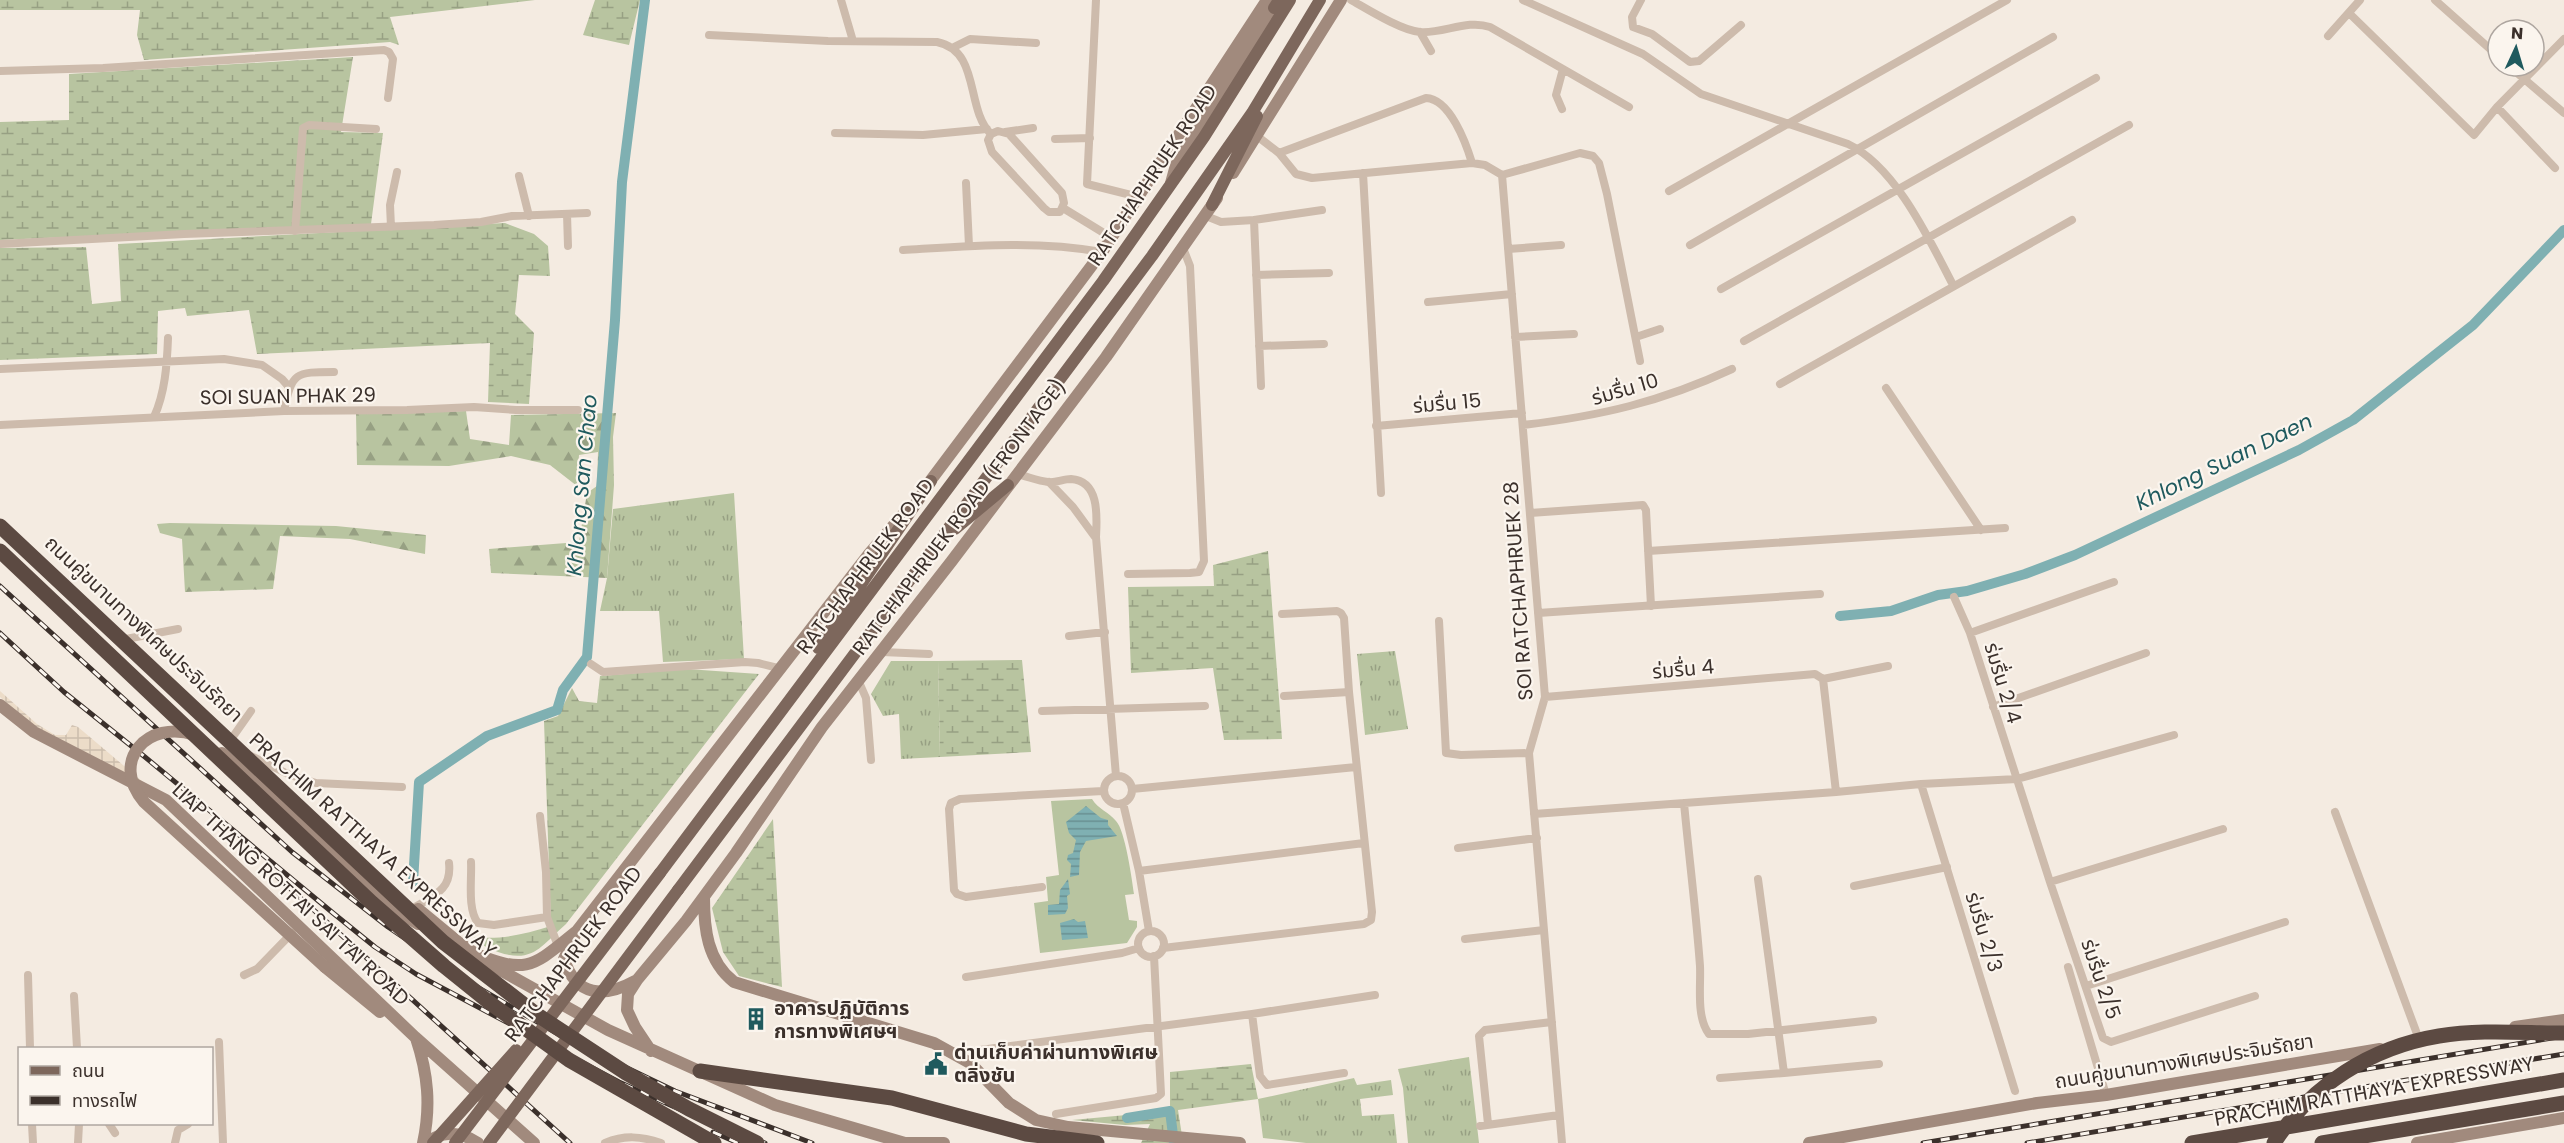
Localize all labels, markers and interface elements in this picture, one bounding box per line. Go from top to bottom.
north arrow [2486,18,2546,78]
text: N [2510,22,2524,45]
street label: RATCHAPHRUEK ROAD [1081,79,1223,271]
street label: ร่มรื่น 10 [1588,366,1662,412]
street label: RATCHAPHRUEK ROAD (FRONTAGE) [847,374,1071,660]
street label: SOI SUAN PHAK 29 [200,380,376,412]
street label: ร่มรื่น 15 [1412,386,1482,420]
water label: Khlong San Chao [559,393,604,577]
water label: Khlong Suan Daen [2130,406,2317,517]
street label: RATCHAPHRUEK ROAD [791,474,939,658]
street label: SOI RATCHAPHRUEK 28 [1496,480,1540,702]
street label: ถนนคู่ขนานทางพิเศษประจิมรัถยา [39,529,249,729]
street label: ร่มรื่น 2/4 [1977,639,2029,727]
street label: ร่มรื่น 4 [1651,652,1715,686]
street label: PRACHIM RATTHAYA EXPRESSWAY [243,726,503,964]
street label: LIAP THANG ROTFAI SAI TAI ROAD [166,776,416,1012]
street label: RATCHAPHRUEK ROAD [498,860,648,1048]
street label: ร่มรื่น 2/3 [1959,889,2009,975]
street label: ร่มรื่น 2/5 [2074,935,2128,1023]
place label: อาคารปฏิบัติการ การทางพิเศษฯ [774,994,909,1045]
building icon: อาคารปฏิบัติการ การทางพิเศษฯ [743,1006,769,1032]
street label: ถนนคู่ขนานทางพิเศษประจิมรัถยา [2053,1027,2315,1095]
place label: ด่านเก็บค่าผ่านทางพิเศษ ตลิ่งชัน [954,1038,1158,1089]
legend [18,1047,213,1125]
street label: PRACHIM RATTHAYA EXPRESSWAY [2212,1049,2536,1133]
public building icon: ด่านเก็บค่าผ่านทางพิเศษ ตลิ่งชัน [923,1051,949,1077]
text: ถนน [72,1058,105,1083]
text: ทางรถไฟ [72,1088,137,1113]

